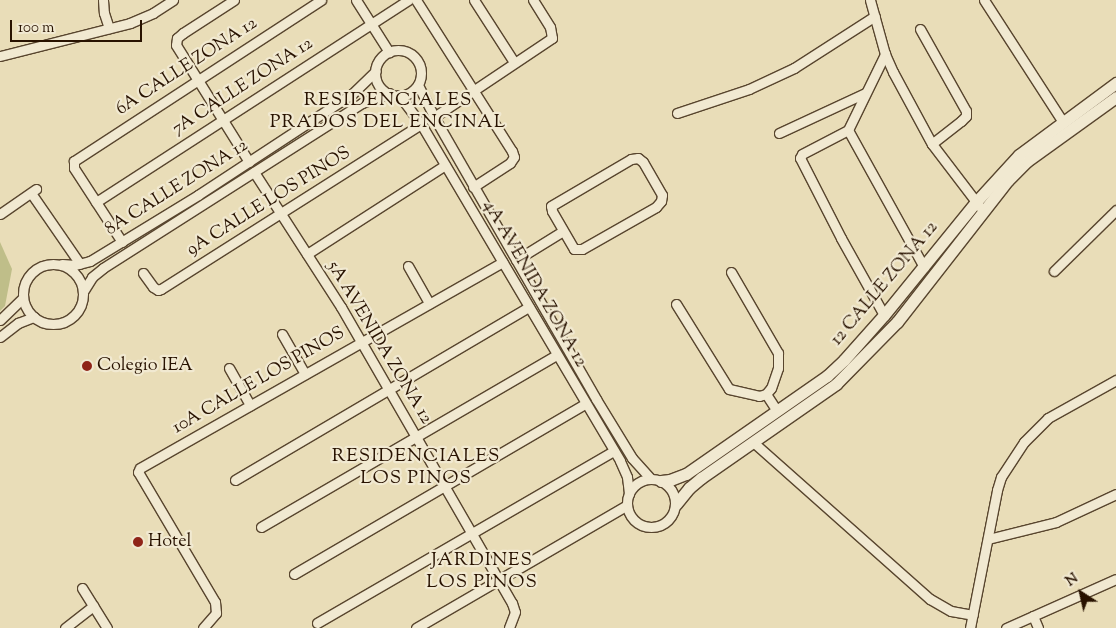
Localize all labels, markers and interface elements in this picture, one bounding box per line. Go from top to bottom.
scale bar [12,10,145,42]
street label: 6A CALLE ZONA 12 [112,13,262,121]
text: 100 m [18,18,54,39]
street label: 7A CALLE ZONA 12 [169,33,317,141]
district label: RESIDENCIALES PRADOS DEL ENCINAL [268,90,508,134]
street label: 8A CALLE ZONA 12 [102,135,252,241]
street label: 9A CALLE LOS PINOS [183,143,355,261]
street label: 4A AVENIDA ZONA 12 [477,197,591,371]
street label: 12 CALLE ZONA 12 [827,218,943,350]
street label: 5A AVENIDA ZONA 12 [322,258,436,428]
street label: 10A CALLE LOS PINOS [169,323,349,439]
place label: Colegio IEA [97,355,193,377]
marker: Colegio IEA [81,360,93,372]
district label: RESIDENCIALES LOS PINOS [330,446,502,490]
place label: Hotel [148,531,191,553]
marker: Hotel [132,536,144,548]
district label: JARDINES LOS PINOS [425,550,539,594]
north arrow [1056,568,1106,618]
text: N [1062,569,1083,592]

